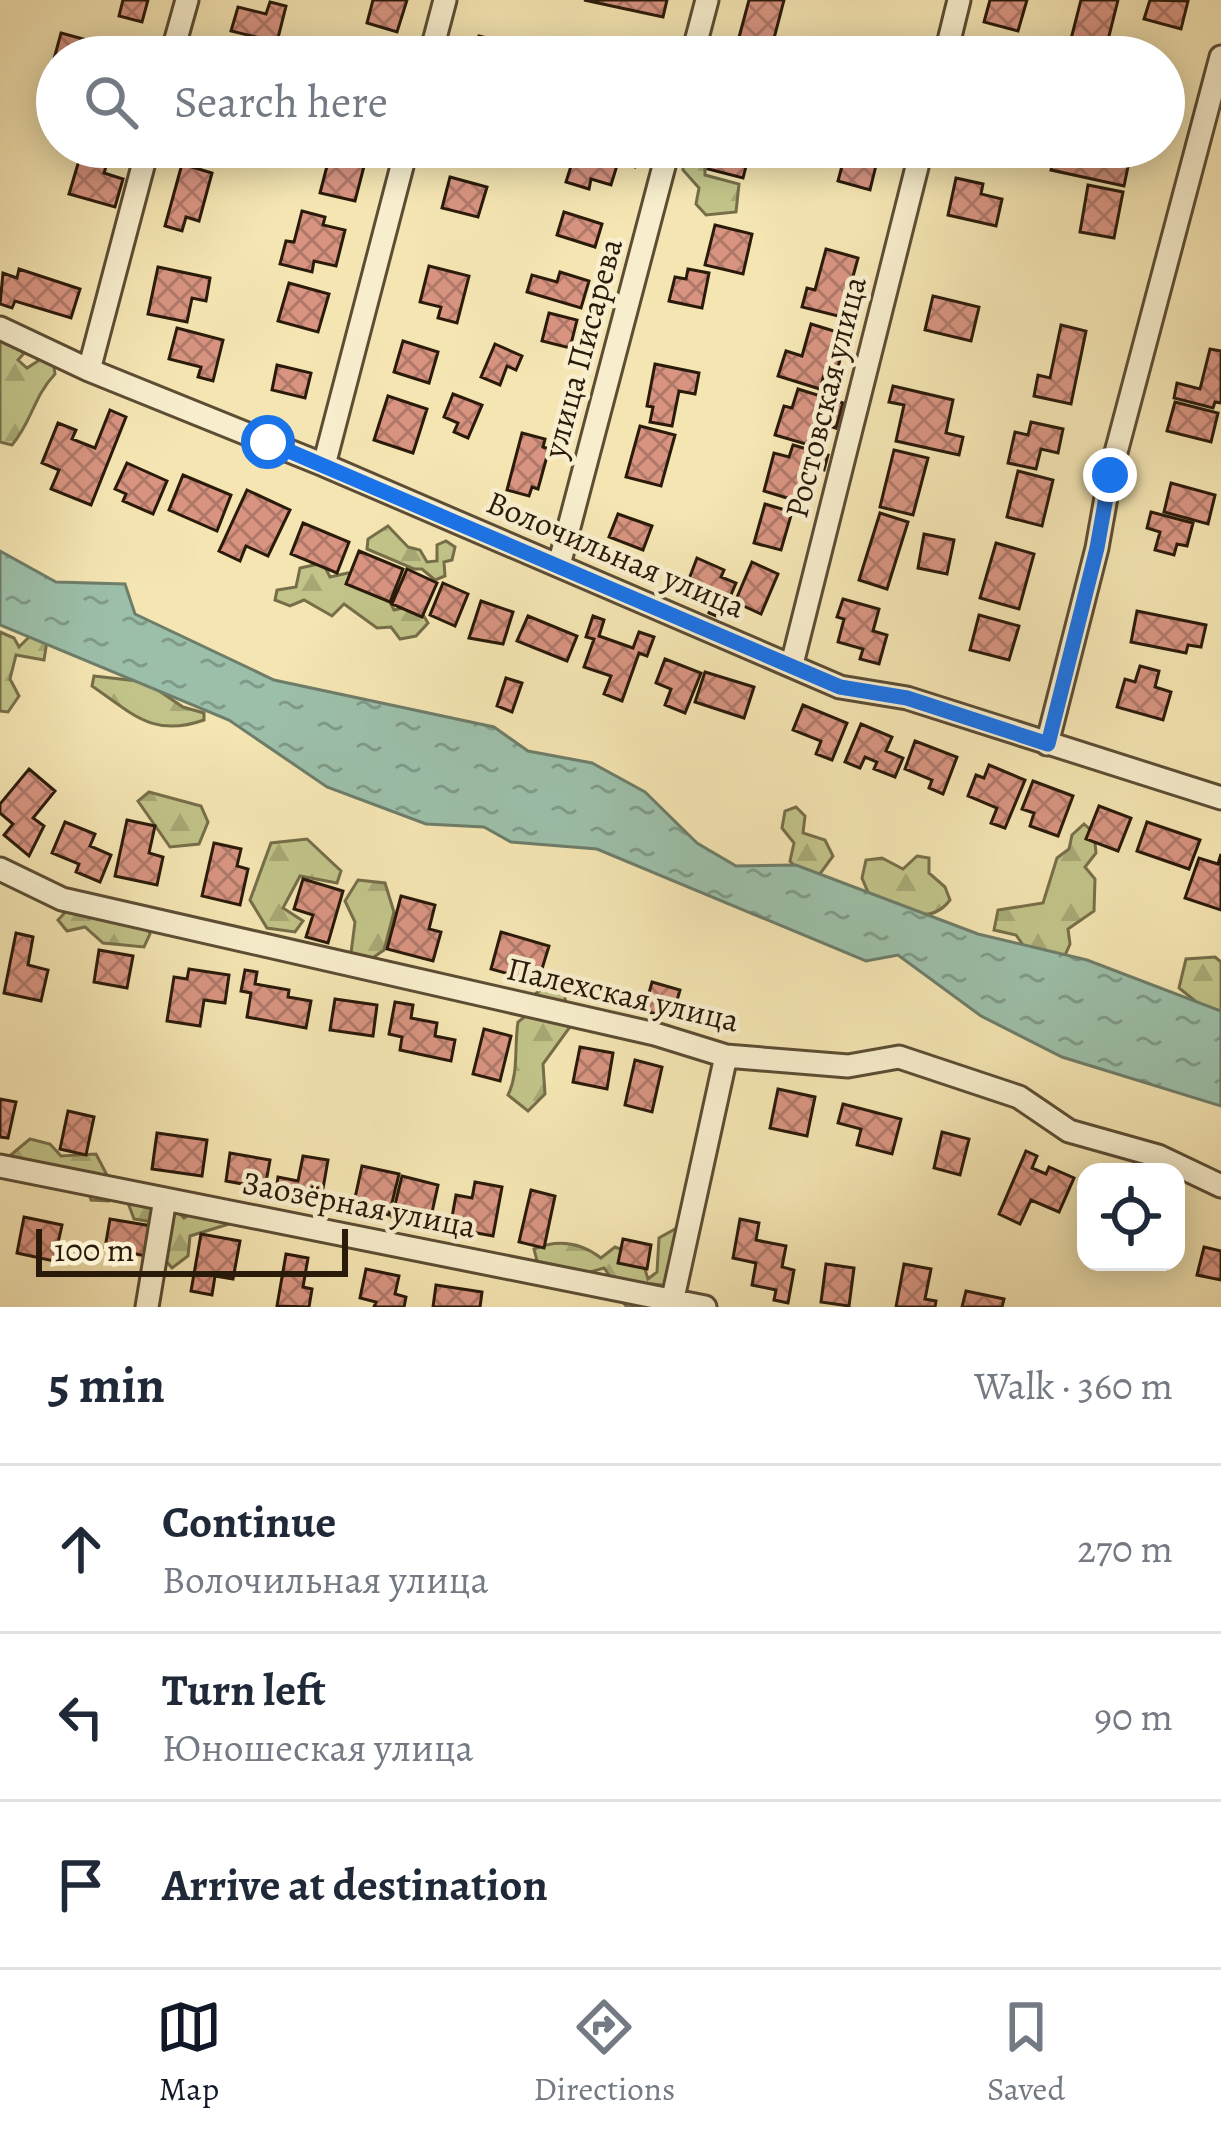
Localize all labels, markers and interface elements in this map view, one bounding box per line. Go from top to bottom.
search box [36,36,1185,168]
icon: search [78,69,144,135]
text: Search here [174,71,388,133]
street label: улица Писарева [531,232,633,464]
street label: Ростовская улица [773,271,877,522]
route start [241,415,295,469]
route end [1083,448,1137,502]
street label: Волочильная улица [480,479,753,629]
street label: Палехская улица [502,945,744,1043]
street label: Заозёрная улица [238,1159,480,1249]
map controls [1077,1163,1185,1271]
button: locate [1077,1163,1185,1271]
scale bar [36,1223,348,1276]
text: 100 m [54,1227,134,1272]
text: 5 min [48,1350,165,1420]
text: Walk · 360 m [974,1359,1173,1412]
text: Continue [162,1491,336,1553]
icon: ahead [48,1516,114,1582]
text: 270 m [1077,1522,1173,1575]
text: Волочильная улица [162,1553,489,1606]
text: Turn left [162,1659,326,1721]
icon: left [48,1684,114,1750]
text: 90 m [1094,1690,1173,1743]
text: Юношеская улица [162,1721,474,1774]
icon: arrive [48,1852,114,1918]
text: Arrive at destination [162,1854,548,1916]
tab: Map [156,1994,222,2111]
tab: Directions [534,1994,675,2111]
tab: Saved [987,1994,1065,2111]

